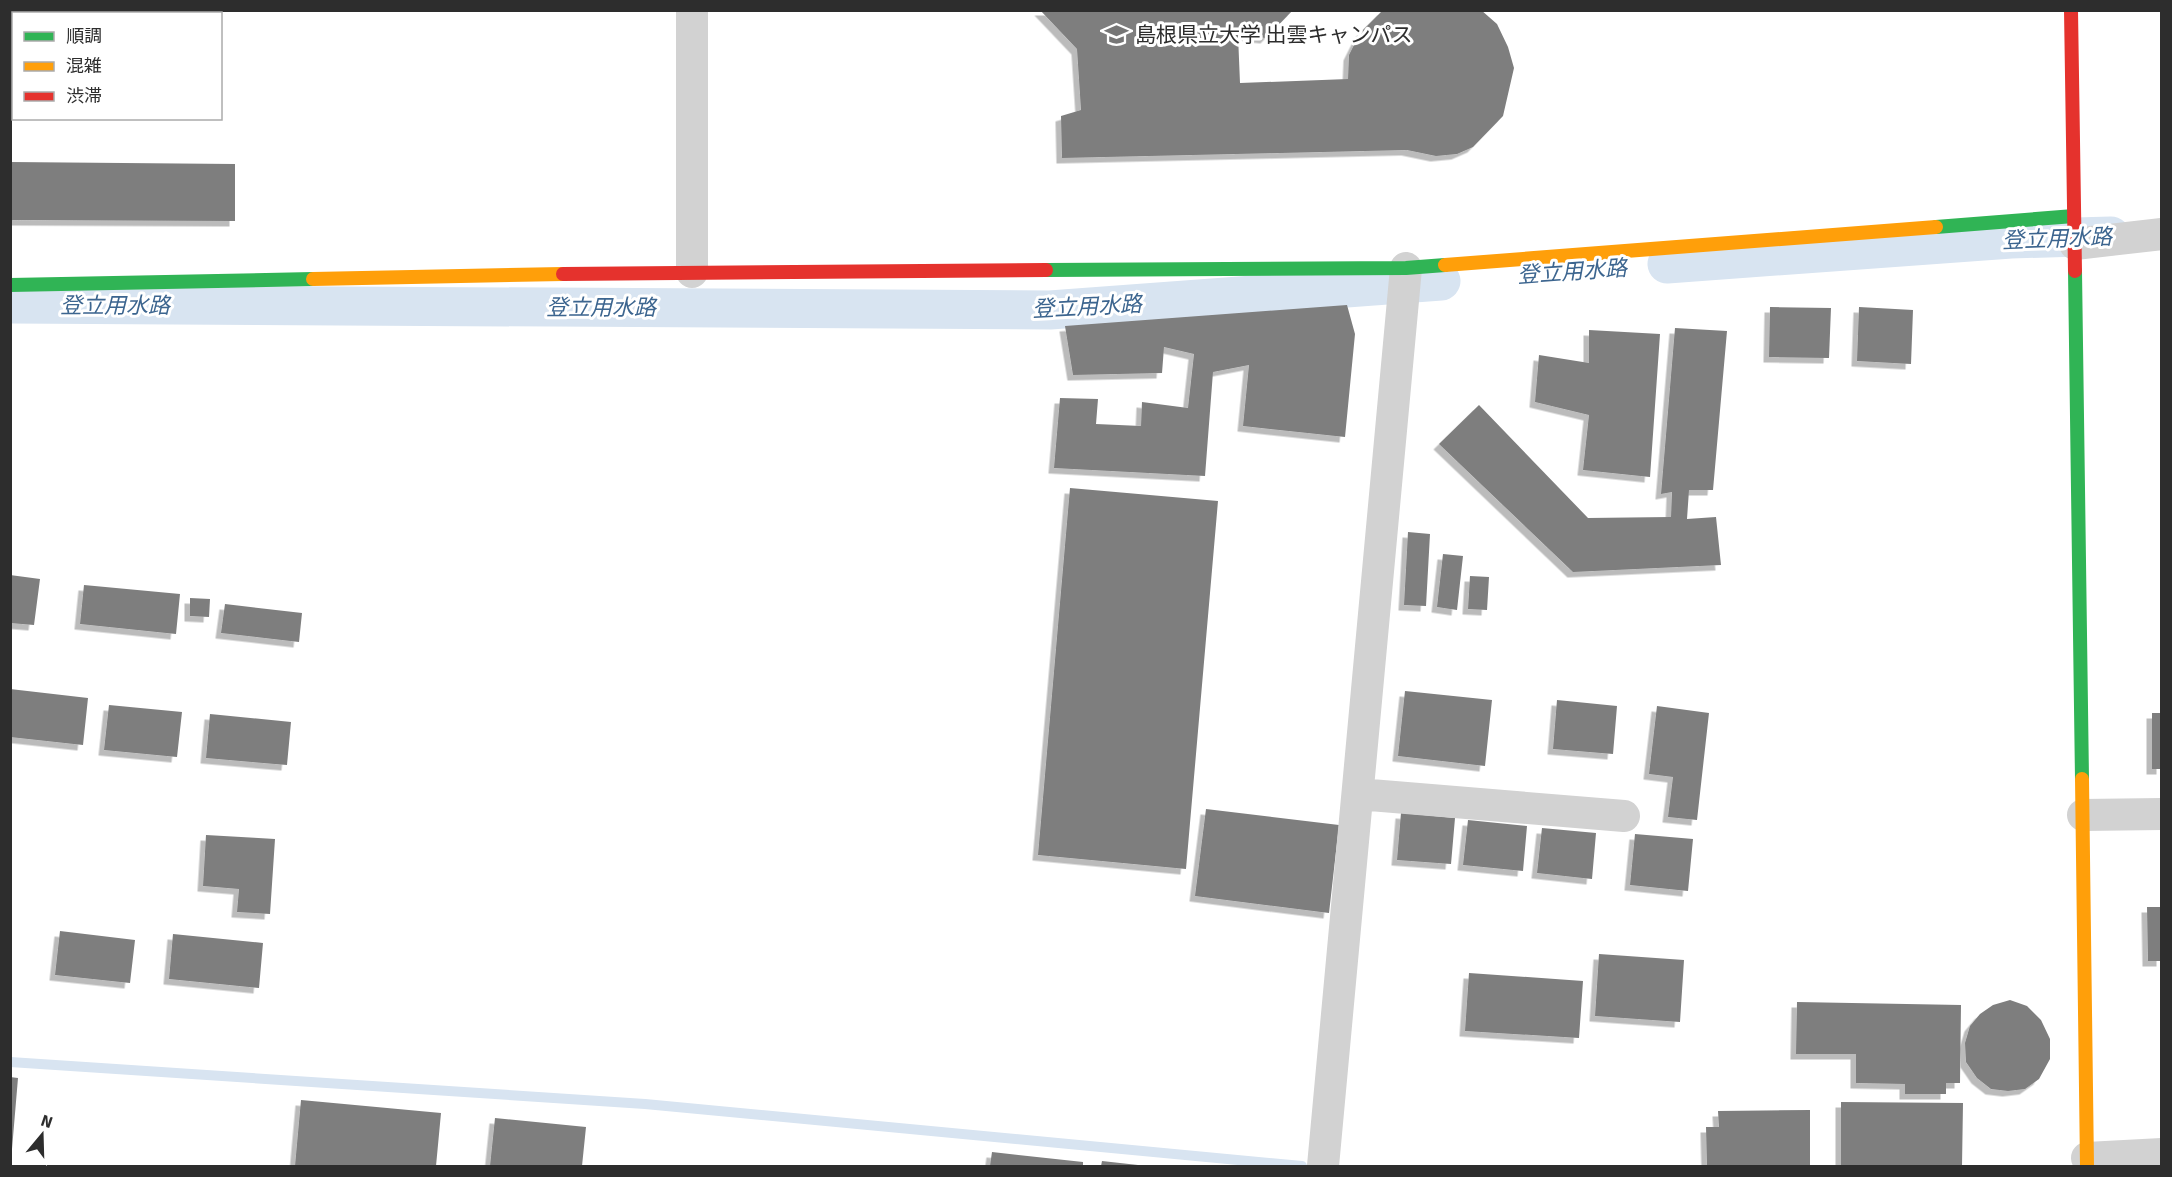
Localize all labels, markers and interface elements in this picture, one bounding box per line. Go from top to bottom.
legend [12,12,222,120]
school or university icon: 島根県立大学 出雲キャンパス [1104,22,1130,48]
place label: 島根県立大学 出雲キャンパス [1135,22,1413,48]
text: 順調 [66,25,102,47]
text: 混雑 [66,55,102,77]
text: 渋滞 [66,85,102,107]
water label: 登立用水路 [2002,223,2114,254]
water label: 登立用水路 [1516,254,1630,289]
water label: 登立用水路 [1031,290,1145,323]
water label: 登立用水路 [60,292,172,319]
water label: 登立用水路 [546,294,658,321]
north arrow [12,1105,72,1165]
text: N [38,1110,55,1133]

